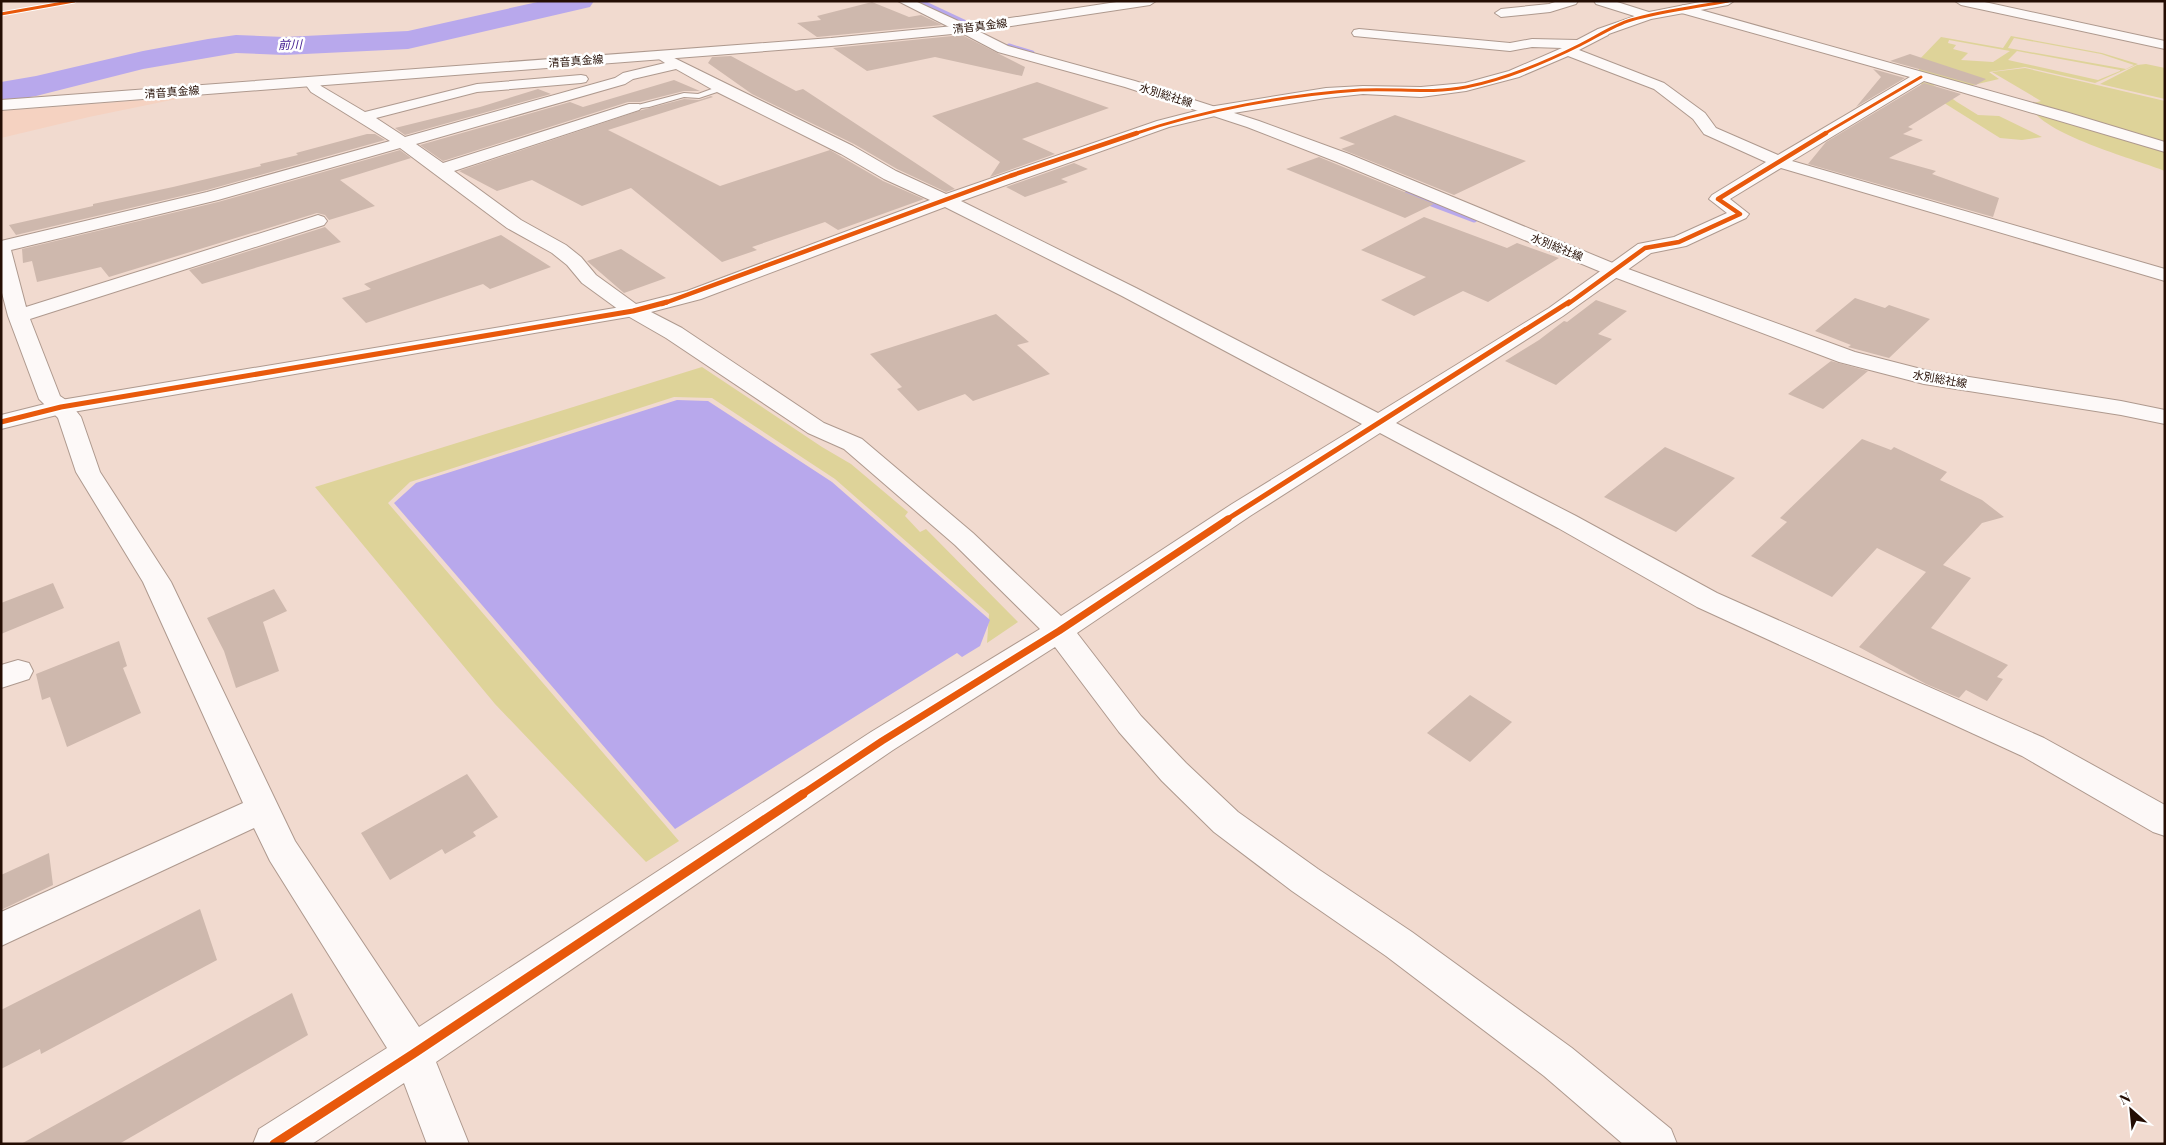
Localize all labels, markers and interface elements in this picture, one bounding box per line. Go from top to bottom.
street label: 清音真金線 [952,15,1008,36]
water label: 前川 [278,36,304,52]
street label: 清音真金線 [548,51,604,70]
street label: 水別総社線 [1138,79,1195,110]
street label: 清音真金線 [144,82,200,101]
street label: 水別総社線 [1529,229,1585,264]
street label: 水別総社線 [1912,366,1968,391]
north arrow [2106,1085,2156,1135]
text: N [2116,1087,2134,1109]

